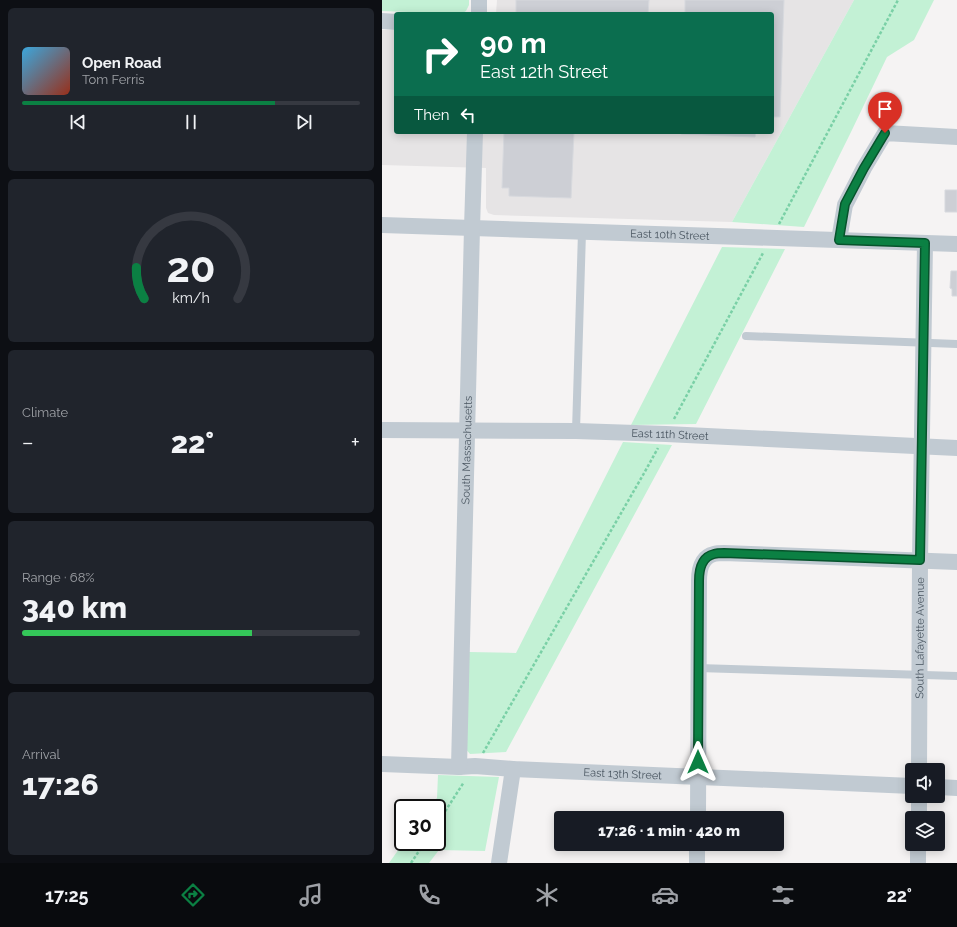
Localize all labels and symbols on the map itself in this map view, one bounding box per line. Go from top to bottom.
pin [868,92,902,133]
street label: East 10th Street [630,227,710,242]
street label: South Massachusetts [459,396,474,504]
street label: East 11th Street [631,426,709,443]
street label: South Lafayette Avenue [913,577,926,699]
position arrow [677,741,719,783]
street label: East 13th Street [583,766,663,782]
speed limit sign: 30 [394,799,446,851]

